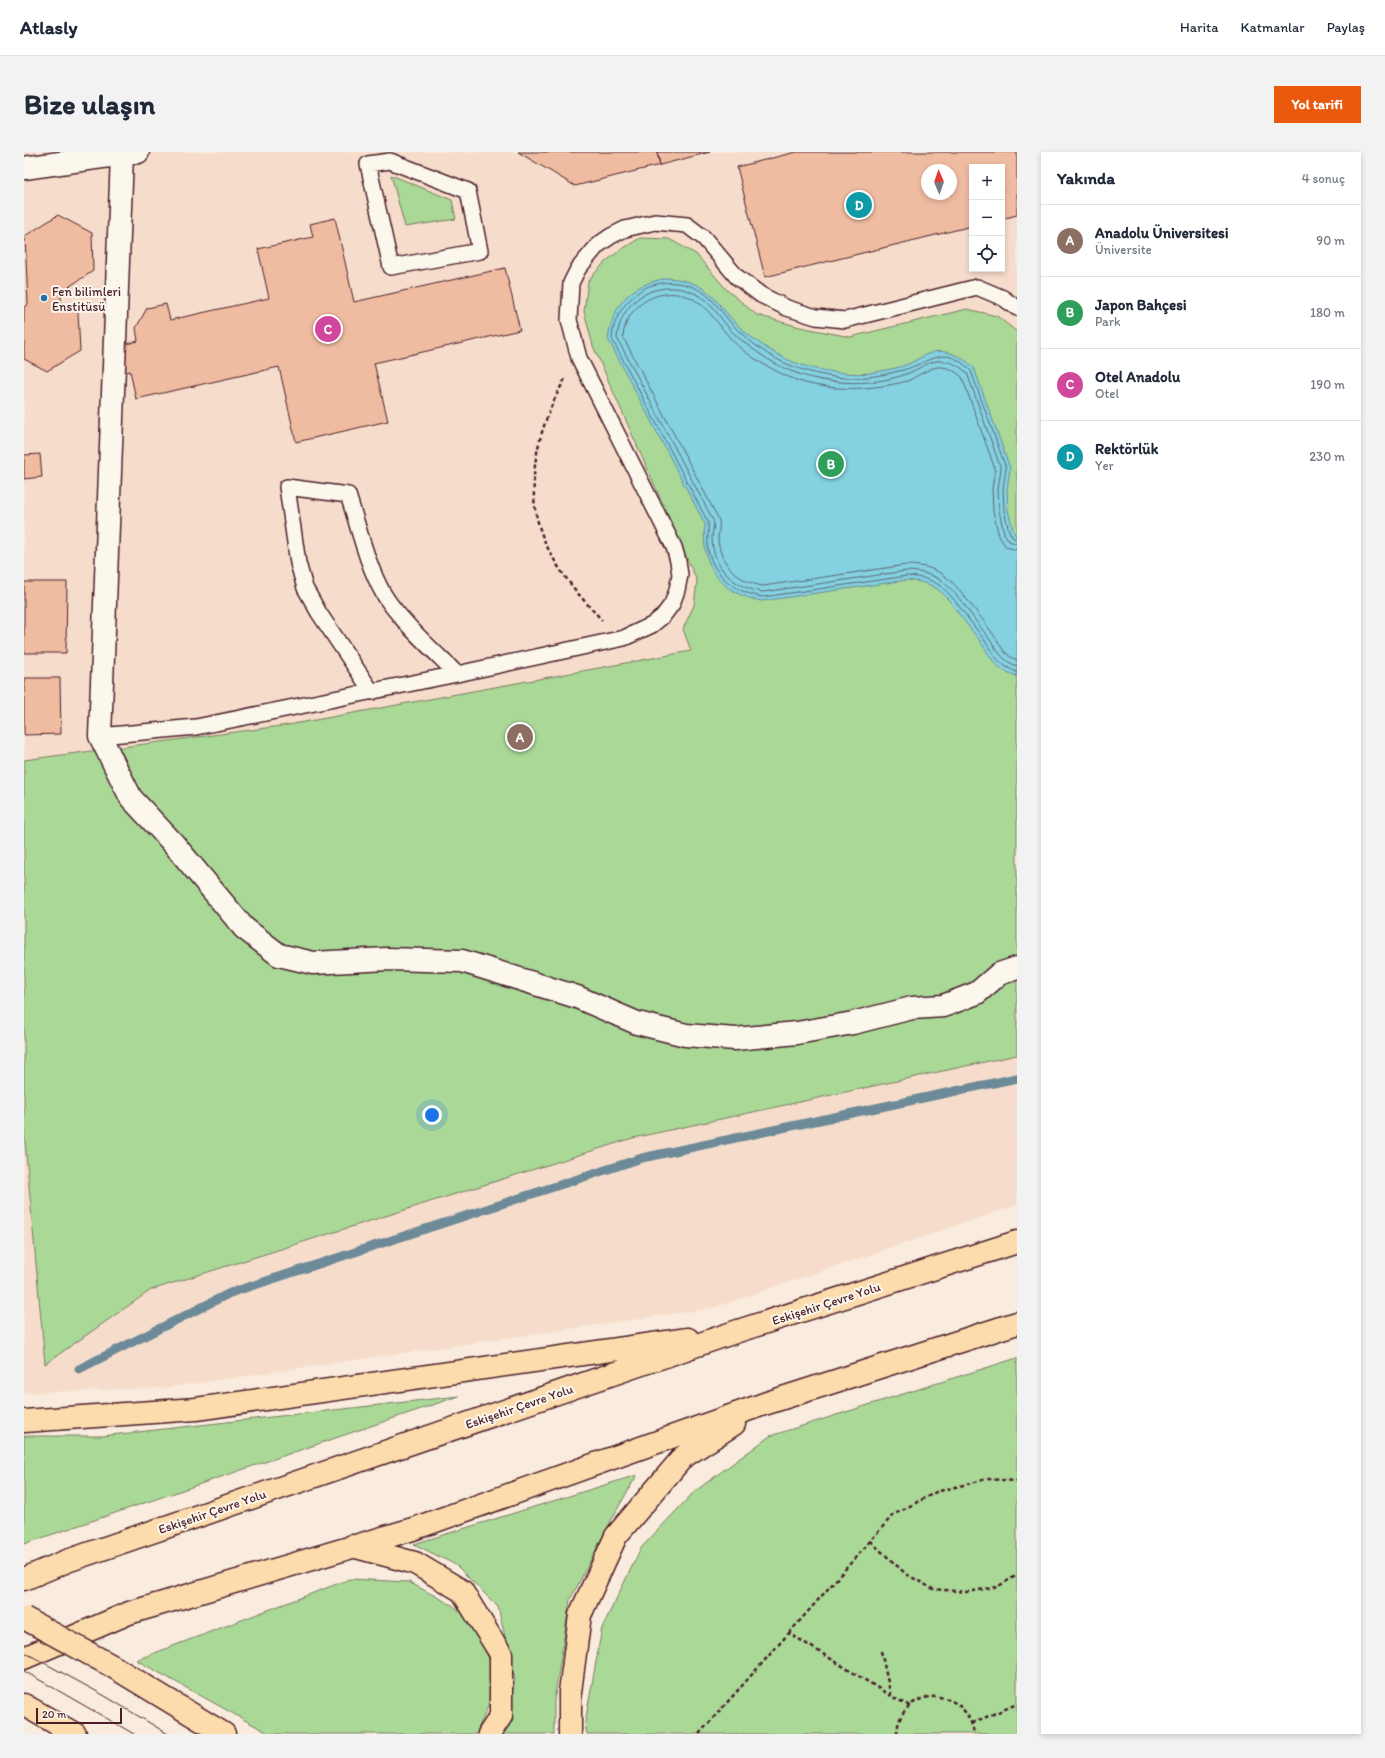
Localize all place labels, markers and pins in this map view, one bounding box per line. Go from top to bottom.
pin: D [846,190,872,220]
place label: Fen bilimleri Enstitüsü [52,284,121,314]
marker: Fen bilimleri Enstitüsü [39,293,49,303]
pin: C [315,314,341,344]
pin: B [818,449,844,479]
pin: A [507,722,533,752]

